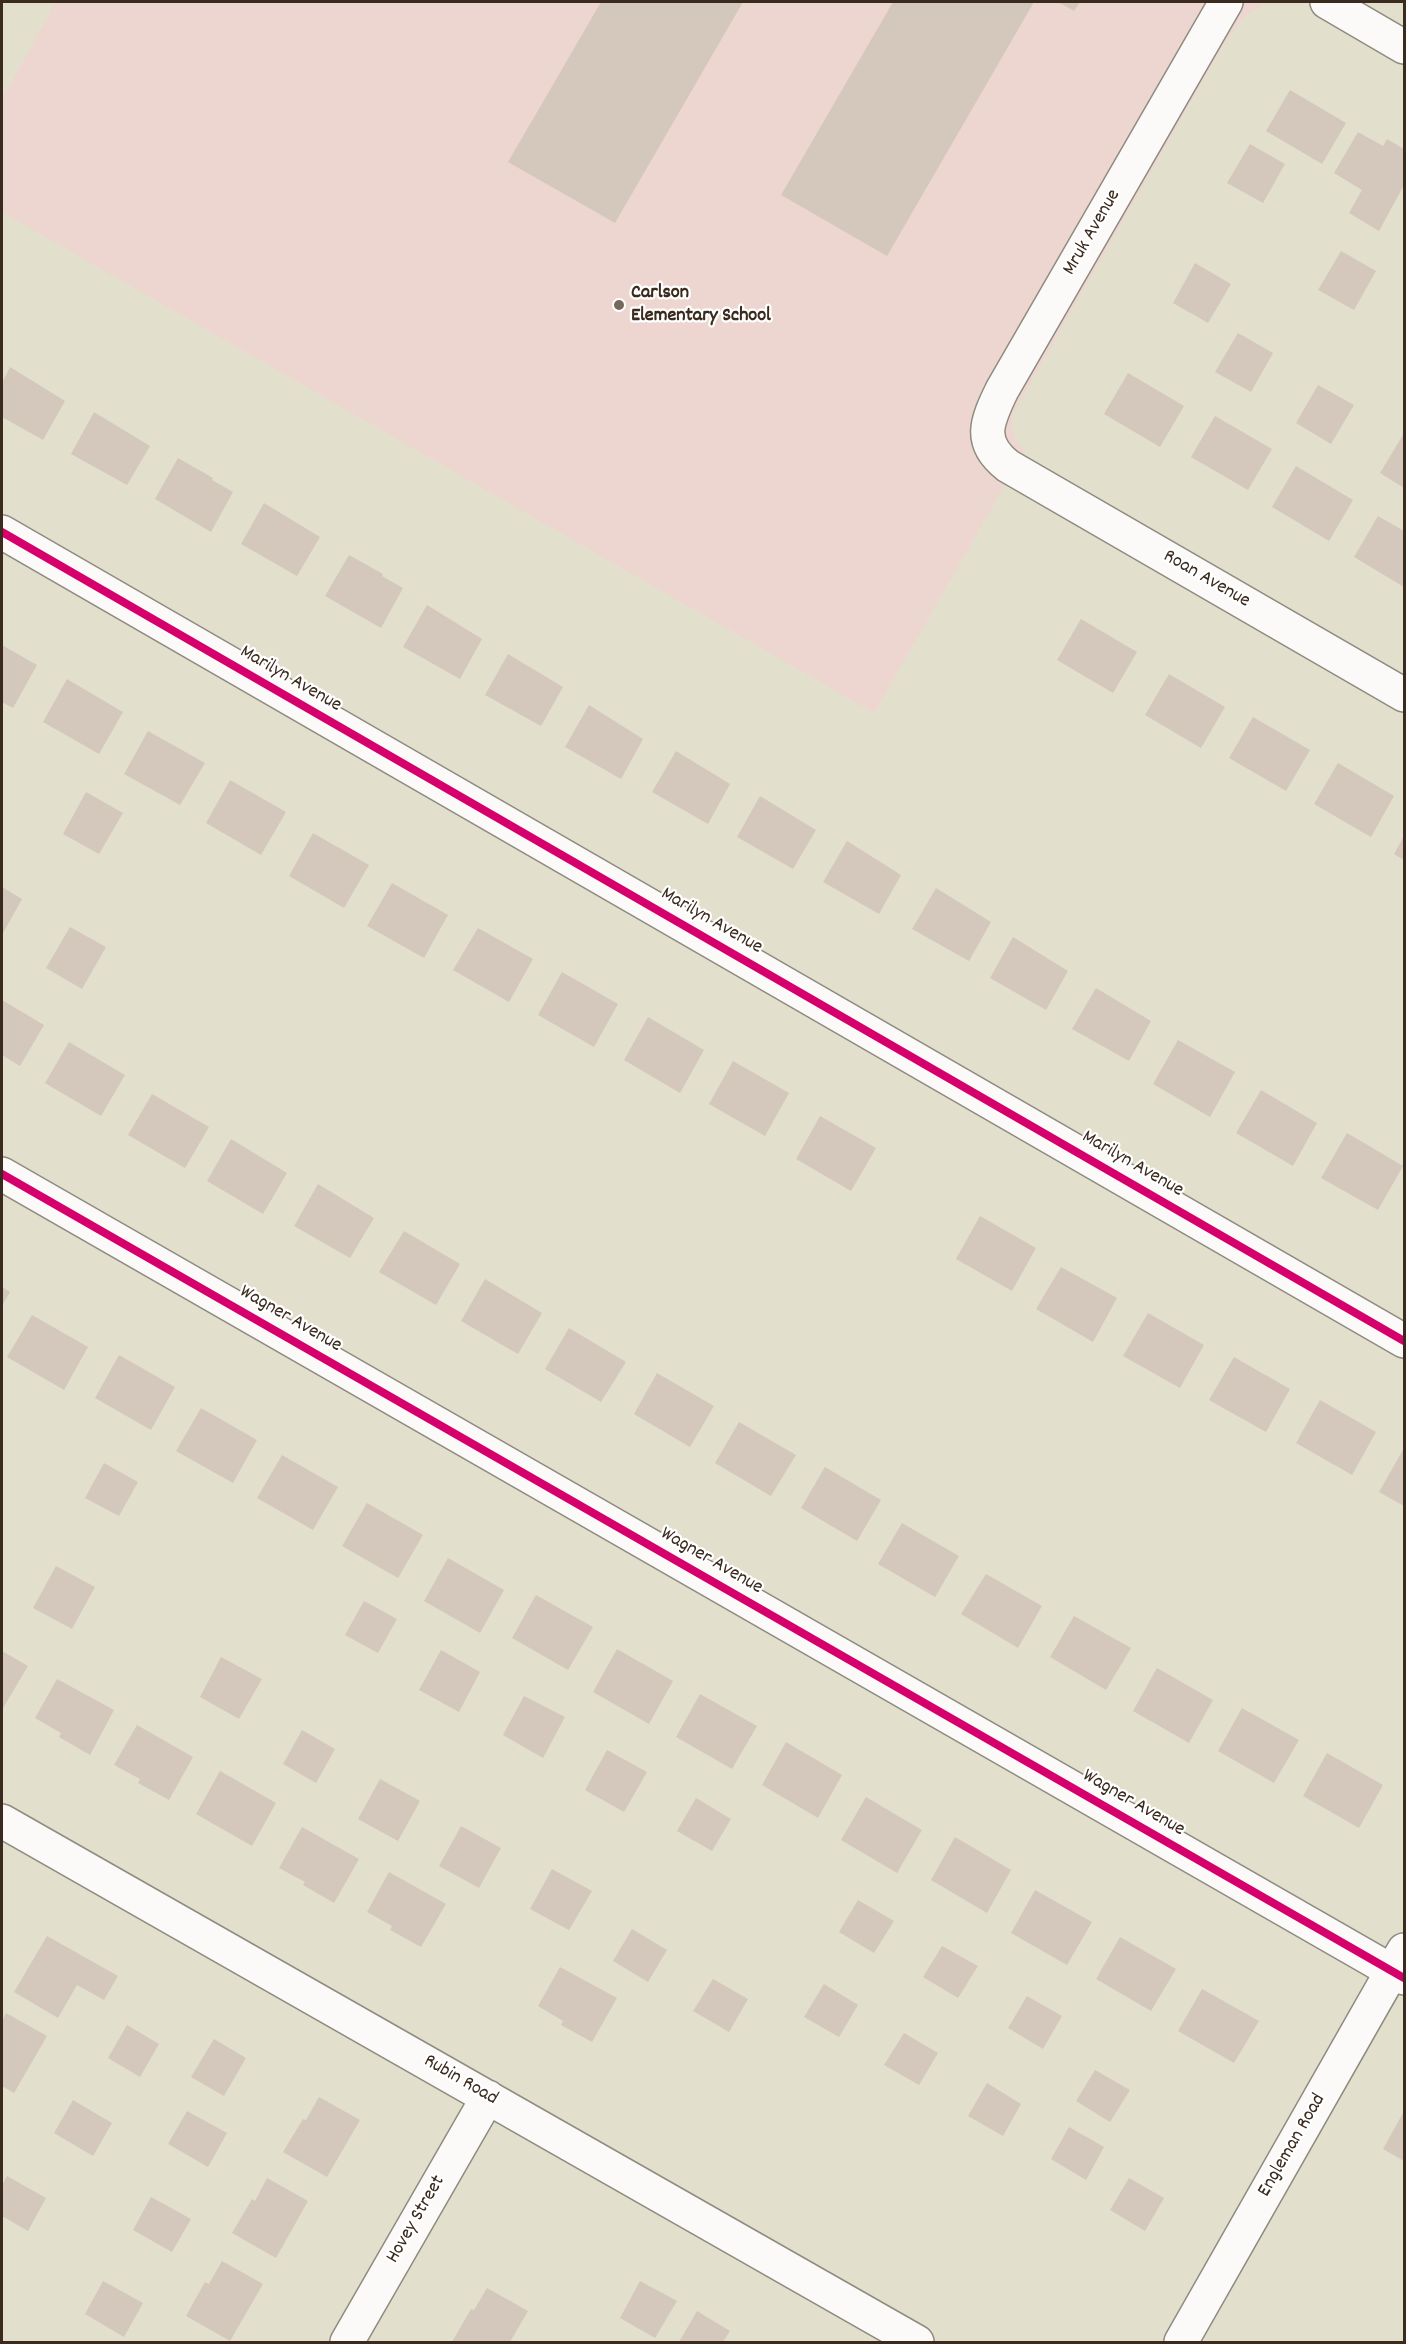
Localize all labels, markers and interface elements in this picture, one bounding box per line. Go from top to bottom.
street label: Mruk Avenue [1059,186,1127,280]
place label: Carlson Elementary School [631,282,771,329]
marker: Carlson Elementary School [612,298,626,312]
street label: Roan Avenue [1158,545,1254,615]
street label: Marilyn Avenue [235,641,345,719]
street label: Marilyn Avenue [656,883,766,961]
street label: Marilyn Avenue [1077,1126,1187,1204]
street label: Wagner Avenue [234,1281,346,1359]
street label: Wagner Avenue [655,1523,767,1601]
street label: Wagner Avenue [1077,1765,1189,1843]
street label: Rubin Road [419,2050,501,2112]
street label: Engleman Road [1254,2090,1332,2202]
street label: Hovey Street [382,2172,452,2268]

